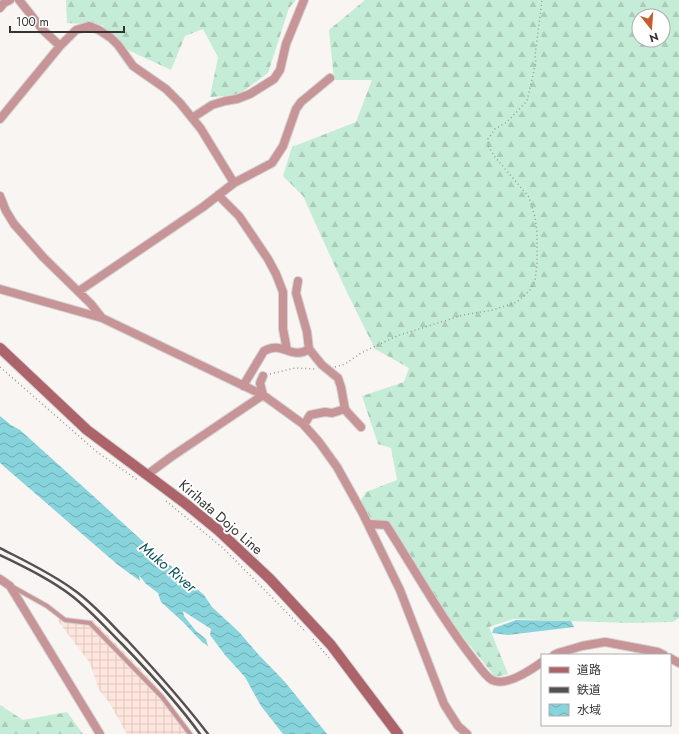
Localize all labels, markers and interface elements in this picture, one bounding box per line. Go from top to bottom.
scale bar [10,8,124,34]
north arrow [631,8,671,48]
text: 100 m [16,13,49,31]
text: N [647,29,660,46]
street label: Kirihata Dojo Line [175,475,267,559]
water label: Muko River [135,537,202,598]
legend [541,654,671,726]
text: 道路 [577,661,601,679]
text: 鉄道 [577,681,601,699]
text: 水域 [577,701,601,719]

